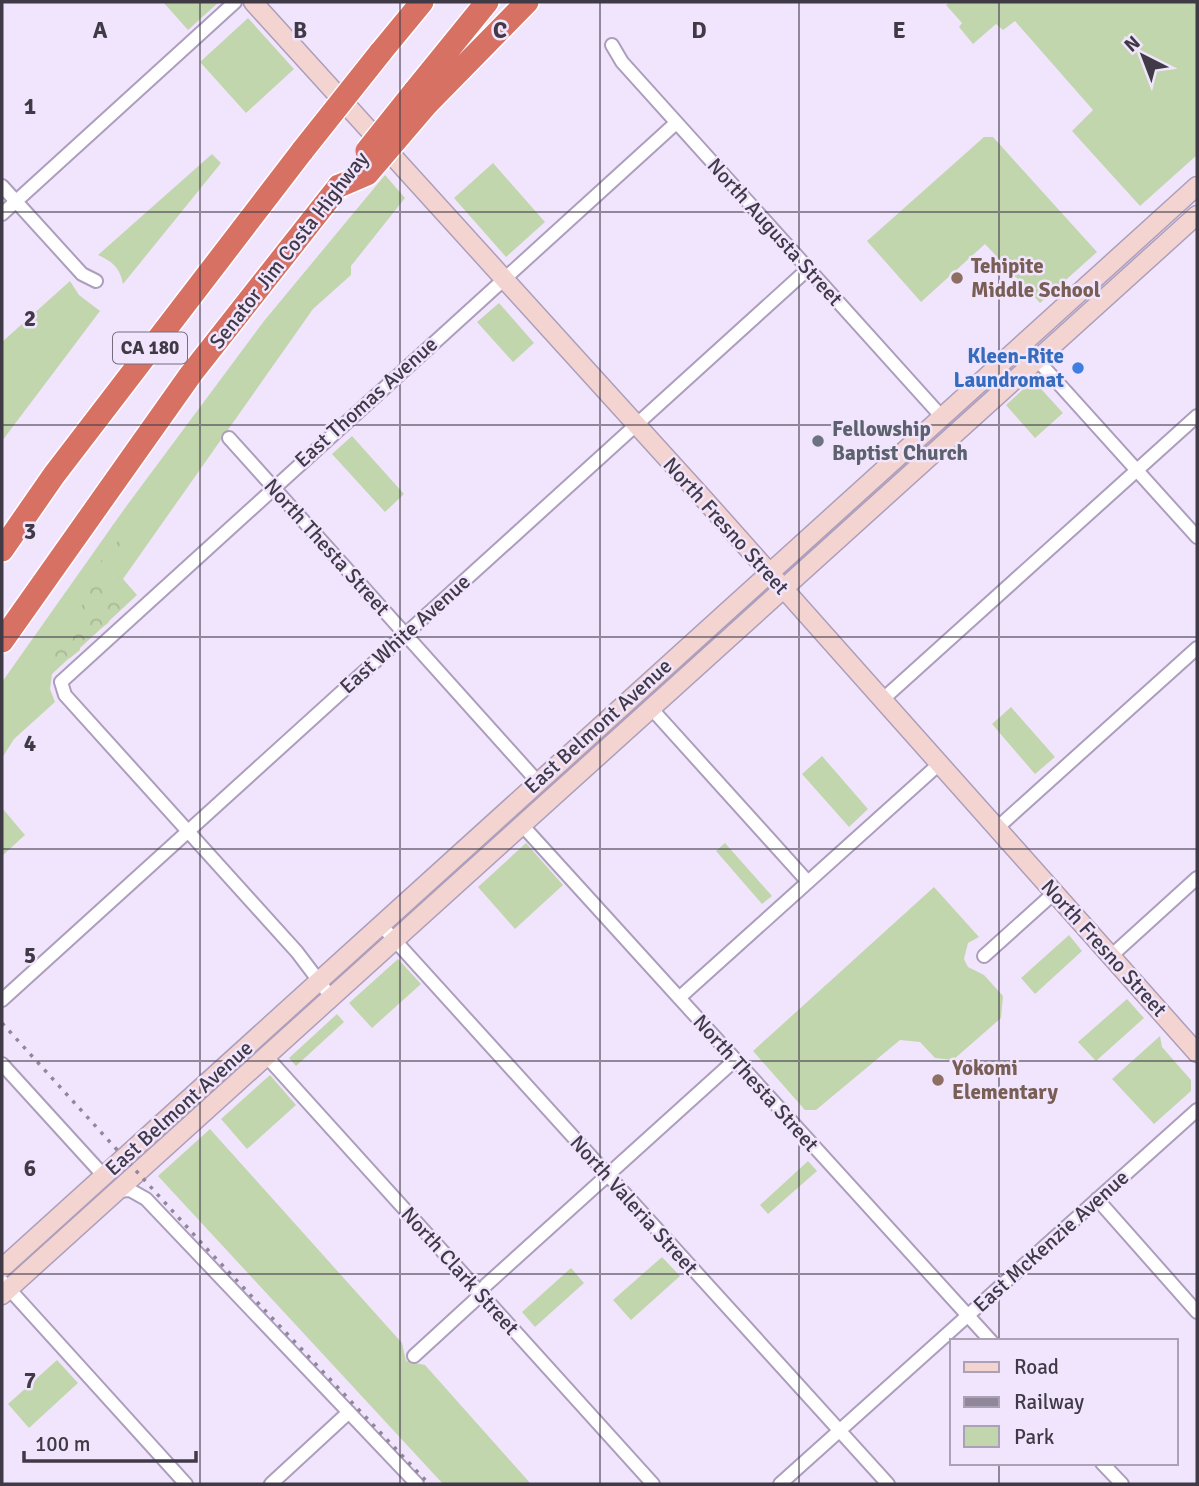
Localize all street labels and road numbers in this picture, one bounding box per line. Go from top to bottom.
street label: Senator Jim Costa Highway [204,146,374,354]
street label: North Augusta Street [702,153,848,311]
street label: East Thomas Avenue [289,331,443,473]
road number: CA 180 [113,332,187,364]
street label: North Fresno Street [657,452,795,600]
street label: North Thesta Street [259,473,395,621]
street label: East White Avenue [334,569,476,699]
street label: East Belmont Avenue [519,653,677,799]
street label: North Fresno Street [1035,874,1173,1022]
street label: North Thesta Street [688,1009,824,1157]
street label: East Belmont Avenue [100,1035,258,1181]
street label: North Valeria Street [564,1130,704,1280]
street label: East McKenzie Avenue [968,1164,1134,1318]
street label: North Clark Street [396,1201,524,1341]

